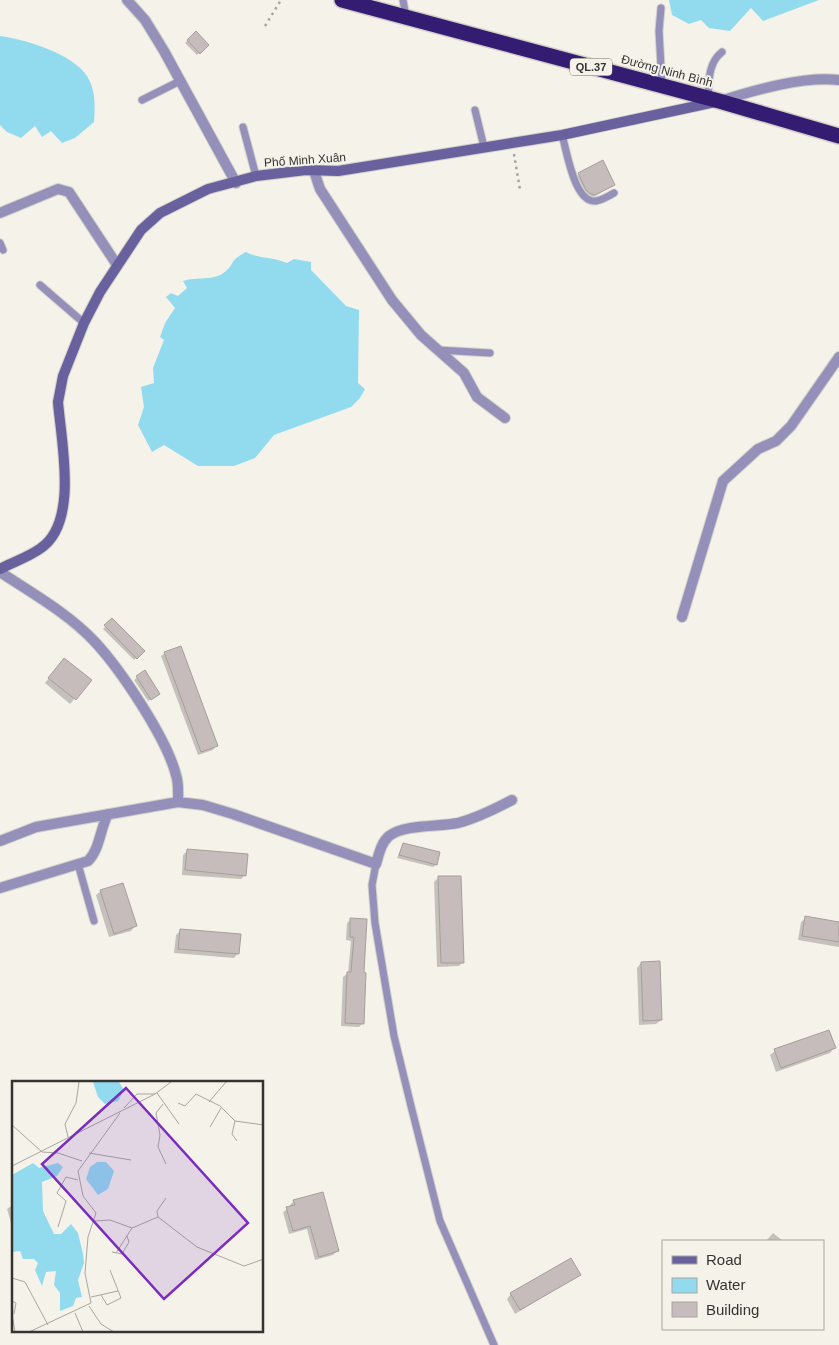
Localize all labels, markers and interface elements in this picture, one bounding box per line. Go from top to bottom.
street label: Đường Ninh Bình [620,52,714,90]
road number: QL.37 [570,58,612,76]
street label: Phố Minh Xuân [264,150,346,170]
inset map [12,1081,264,1332]
legend [662,1240,824,1330]
text: Road [706,1251,742,1268]
text: Water [706,1276,745,1293]
text: Building [706,1301,759,1318]

